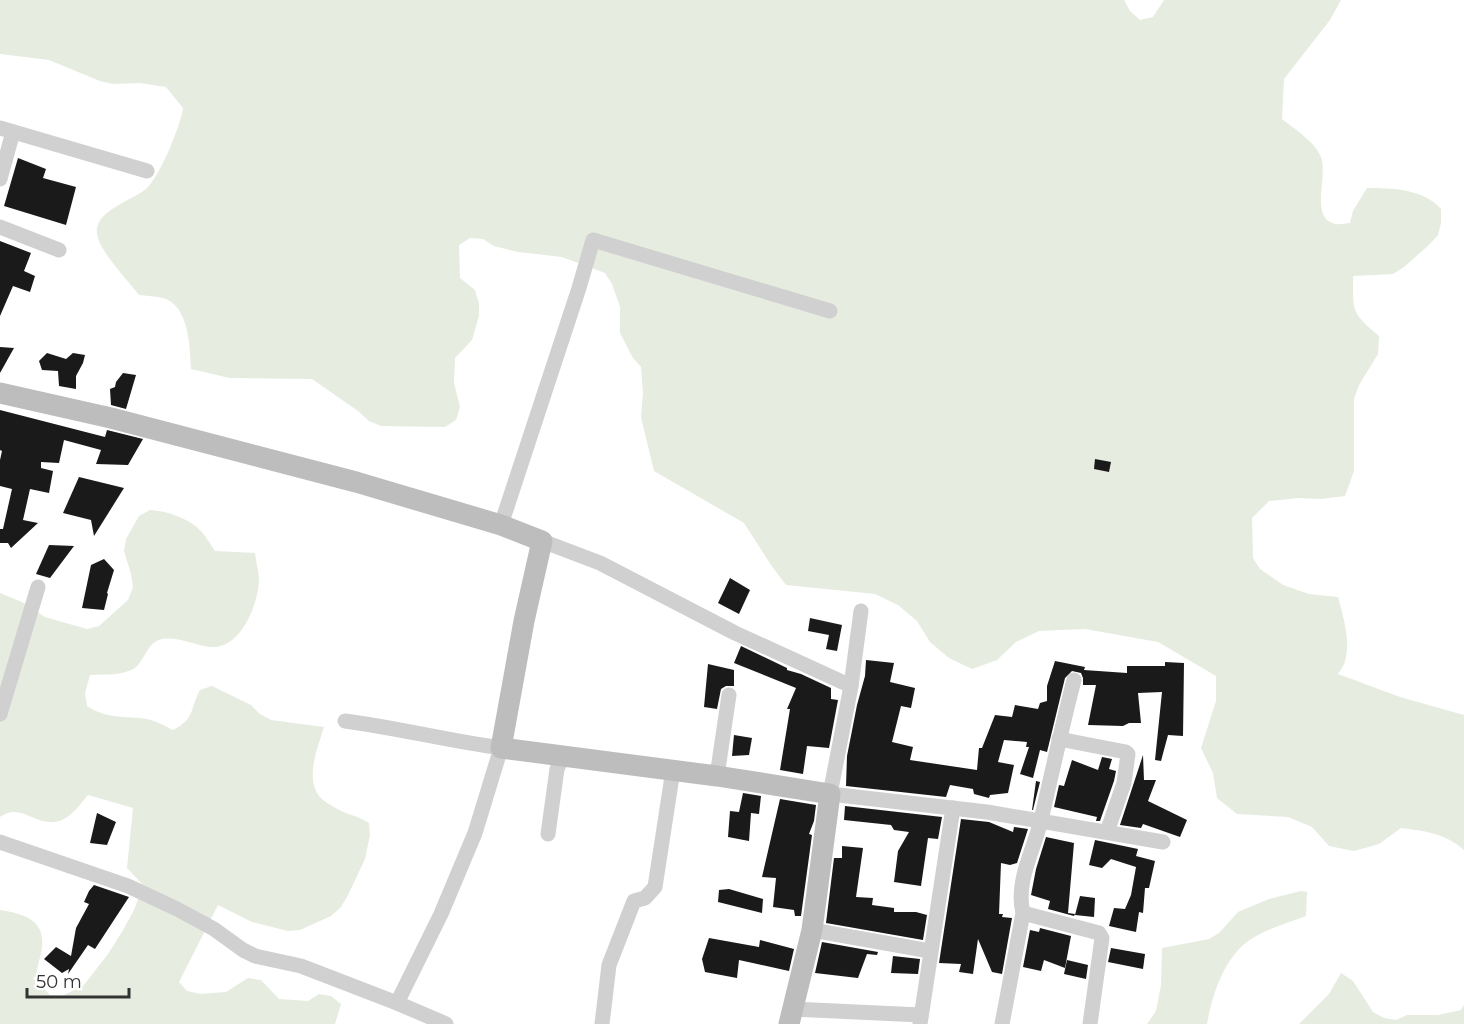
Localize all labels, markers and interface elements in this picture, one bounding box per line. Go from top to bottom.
scale bar [27,961,129,999]
text: 50 m [36,971,82,993]

